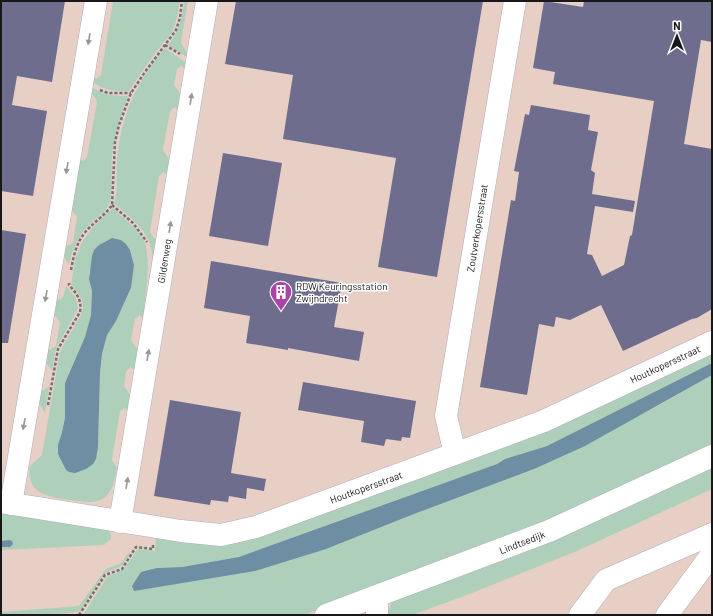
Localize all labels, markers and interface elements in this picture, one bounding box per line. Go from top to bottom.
north arrow [657,16,697,56]
text: N [673,19,681,32]
one-way arrow [86,33,92,46]
one-way arrow [188,92,194,105]
one-way arrow [64,162,70,174]
street label: Zoutverkopersstraat [464,183,490,273]
one-way arrow [167,221,173,233]
street label: Gildenweg [155,238,173,284]
building icon: RDW Keuringsstation Zwijndrecht [268,279,294,312]
place label: RDW Keuringsstation Zwijndrecht [296,280,388,304]
one-way arrow [43,290,49,302]
street label: Houtkopersstraat [628,342,702,386]
one-way arrow [145,349,151,361]
one-way arrow [21,418,27,430]
street label: Houtkopersstraat [328,468,404,506]
one-way arrow [124,477,130,489]
street label: Lindtsedijk [497,528,547,556]

